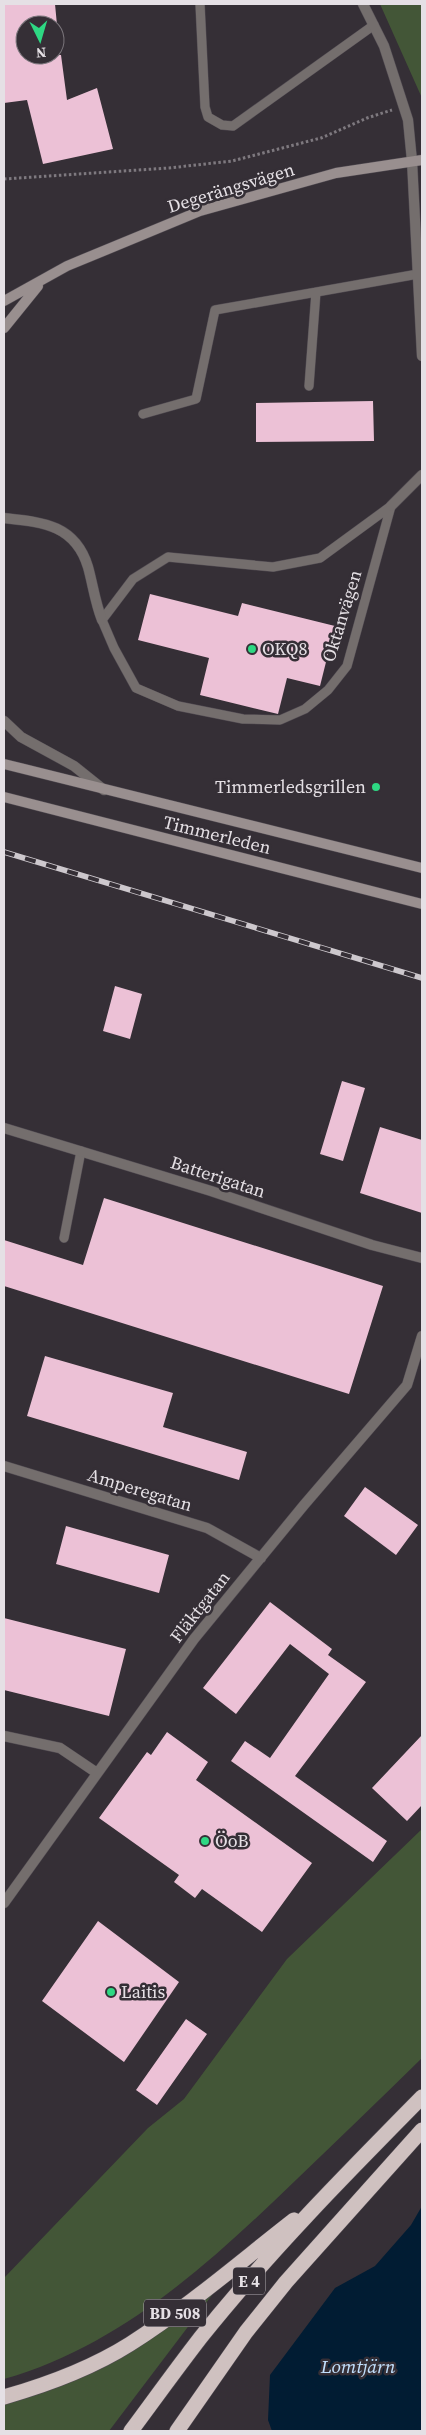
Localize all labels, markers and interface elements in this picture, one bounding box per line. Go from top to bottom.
north arrow [15,15,65,65]
text: N [35,43,47,63]
street label: Degerängsvägen [164,156,298,219]
street label: Oktanvägen [316,567,367,665]
place label: OKQ8 [262,636,308,661]
marker: OKQ8 [246,643,258,655]
place label: Timmerledsgrillen [215,774,366,799]
marker: Timmerledsgrillen [370,781,382,793]
street label: Timmerleden [161,809,274,860]
street label: Batterigatan [167,1149,269,1204]
street label: Amperegatan [85,1462,196,1517]
street label: Fläktgatan [164,1566,235,1648]
place label: ÖoB [215,1828,249,1853]
marker: ÖoB [199,1835,211,1847]
place label: Laitis [121,1979,165,2004]
marker: Laitis [105,1986,117,1998]
road number: E 4 [233,2268,265,2294]
road number: BD 508 [144,2300,206,2326]
water label: Lomtjärn [320,2353,396,2379]

